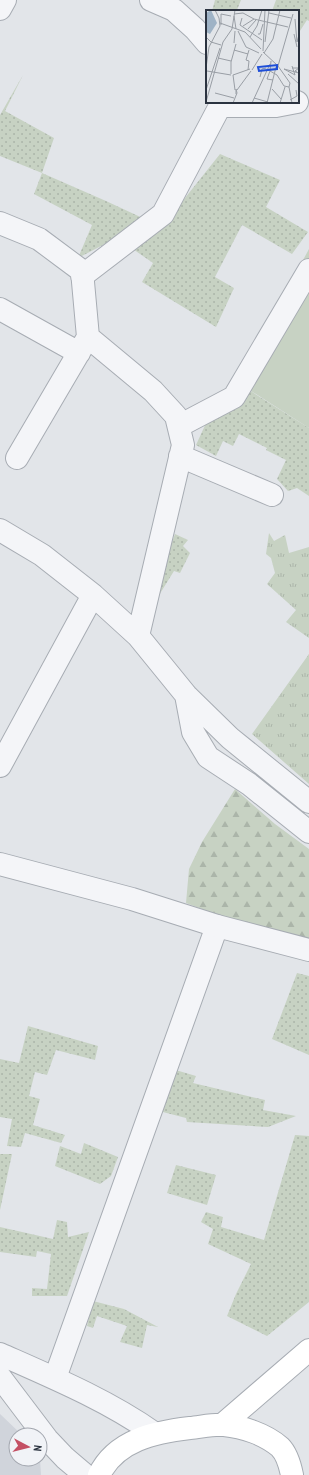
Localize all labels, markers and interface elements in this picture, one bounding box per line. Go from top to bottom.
inset map [206,10,299,103]
north arrow [8,1427,48,1467]
text: N [31,1444,45,1452]

